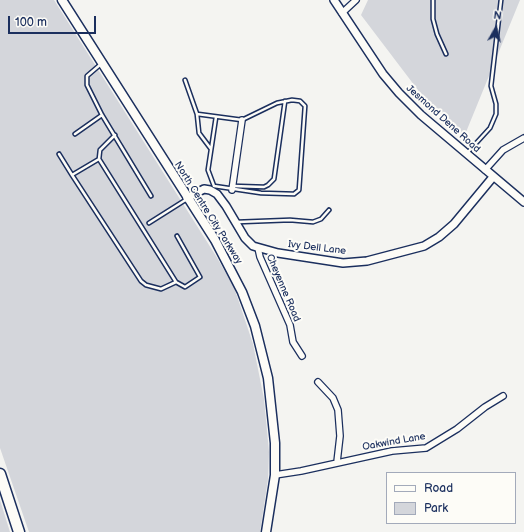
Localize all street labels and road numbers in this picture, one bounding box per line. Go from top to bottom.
street label: Jesmond Dene Road [404,83,482,155]
street label: North Centre City Parkway [171,160,245,266]
street label: Ivy Dell Lane [287,238,347,258]
street label: Cheyenne Road [263,252,303,324]
street label: Oakwind Lane [362,431,426,453]

